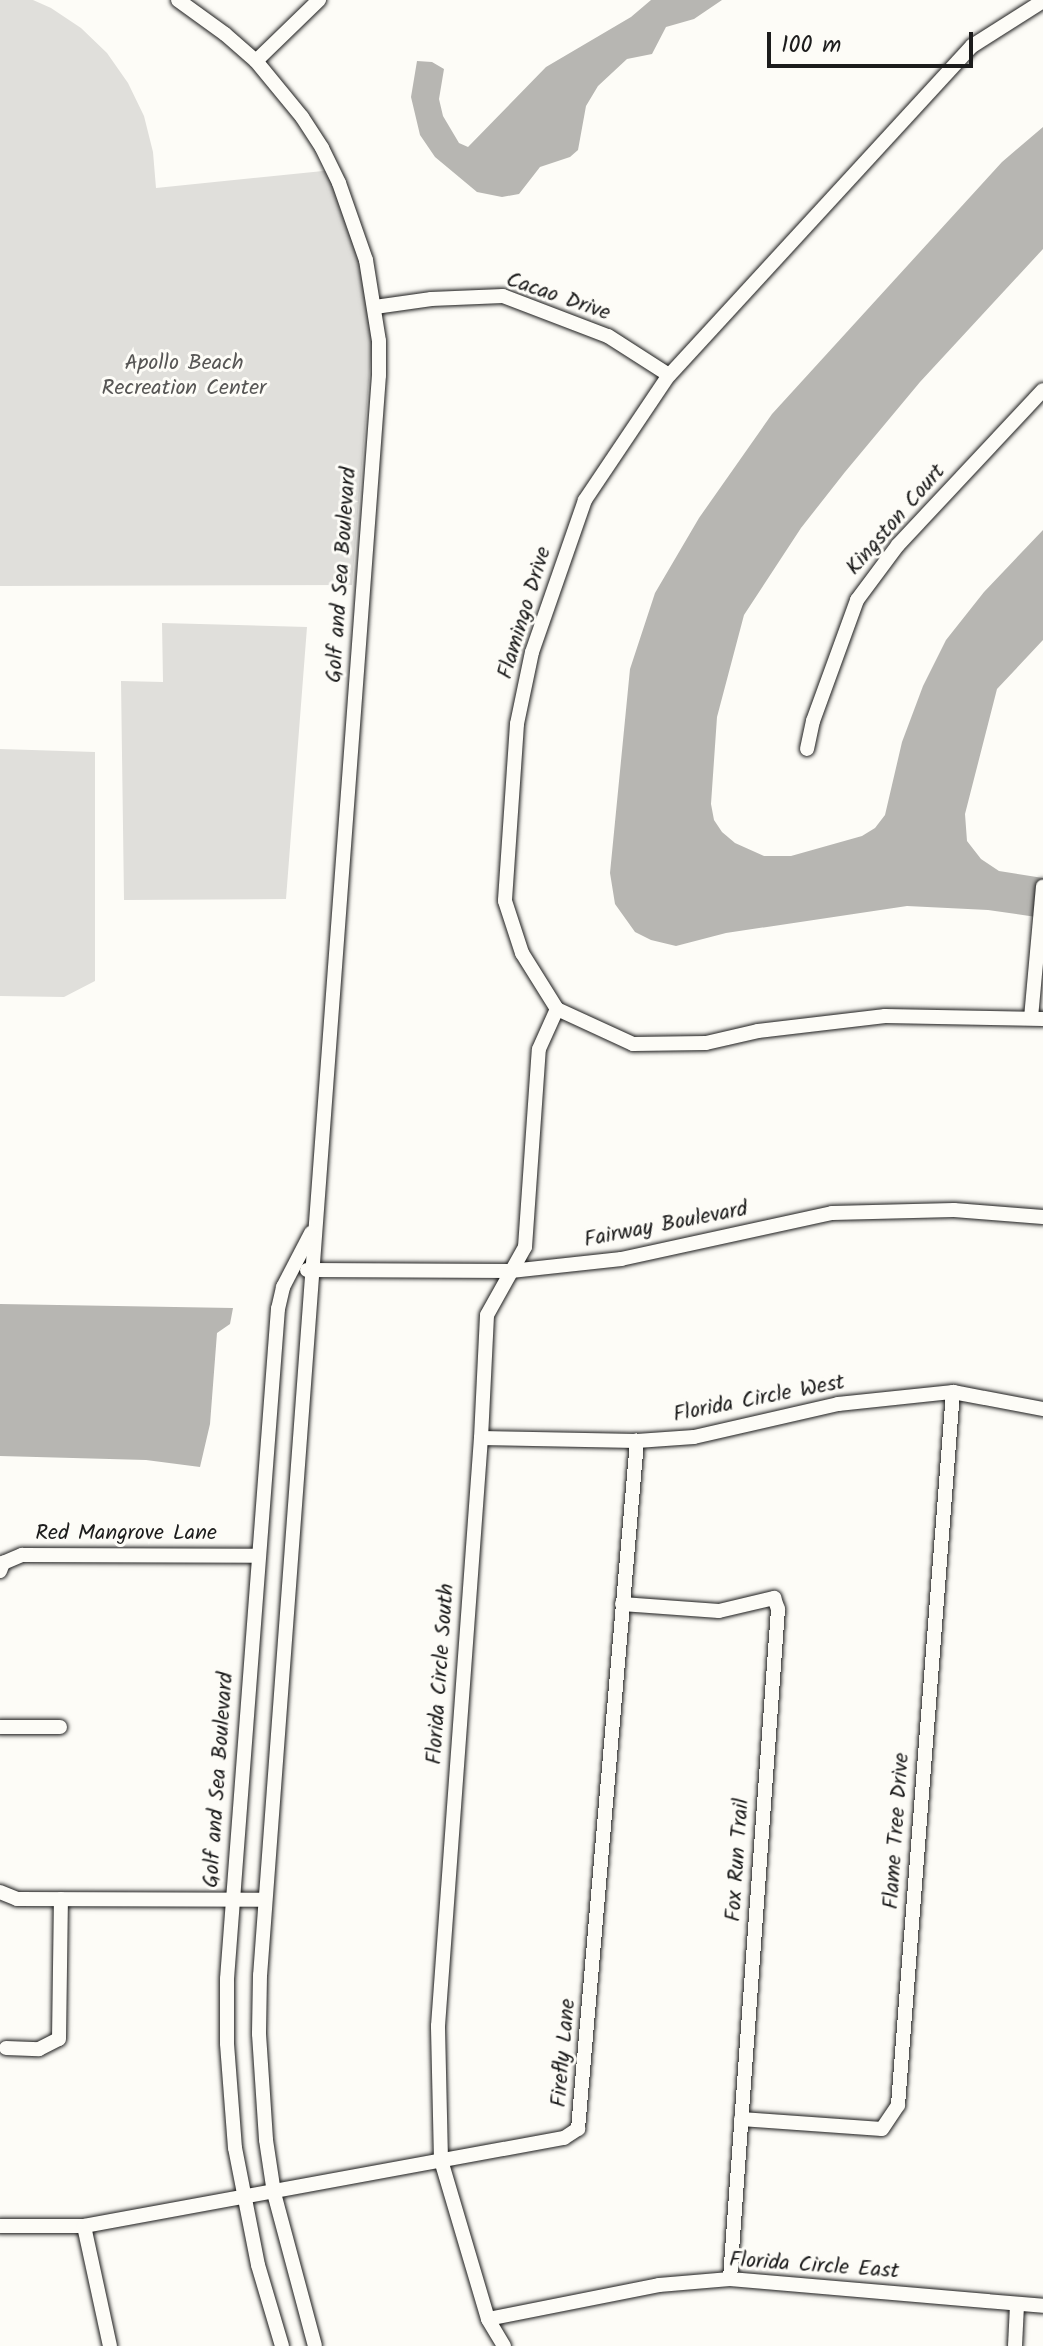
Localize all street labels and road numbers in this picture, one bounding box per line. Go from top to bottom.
street label: Cacao Drive [503,267,613,327]
street label: Kingston Court [841,459,951,581]
street label: Golf and Sea Boulevard [321,466,363,684]
street label: Flamingo Drive [492,544,558,682]
street label: Fairway Boulevard [582,1196,750,1254]
street label: Florida Circle West [671,1369,847,1429]
street label: Red Mangrove Lane [35,1521,217,1547]
street label: Florida Circle South [421,1582,461,1766]
street label: Golf and Sea Boulevard [198,1671,240,1889]
street label: Flame Tree Drive [878,1752,916,1910]
street label: Fox Run Trail [721,1797,755,1923]
street label: Firefly Lane [546,1998,582,2108]
street label: Florida Circle East [728,2247,900,2285]

